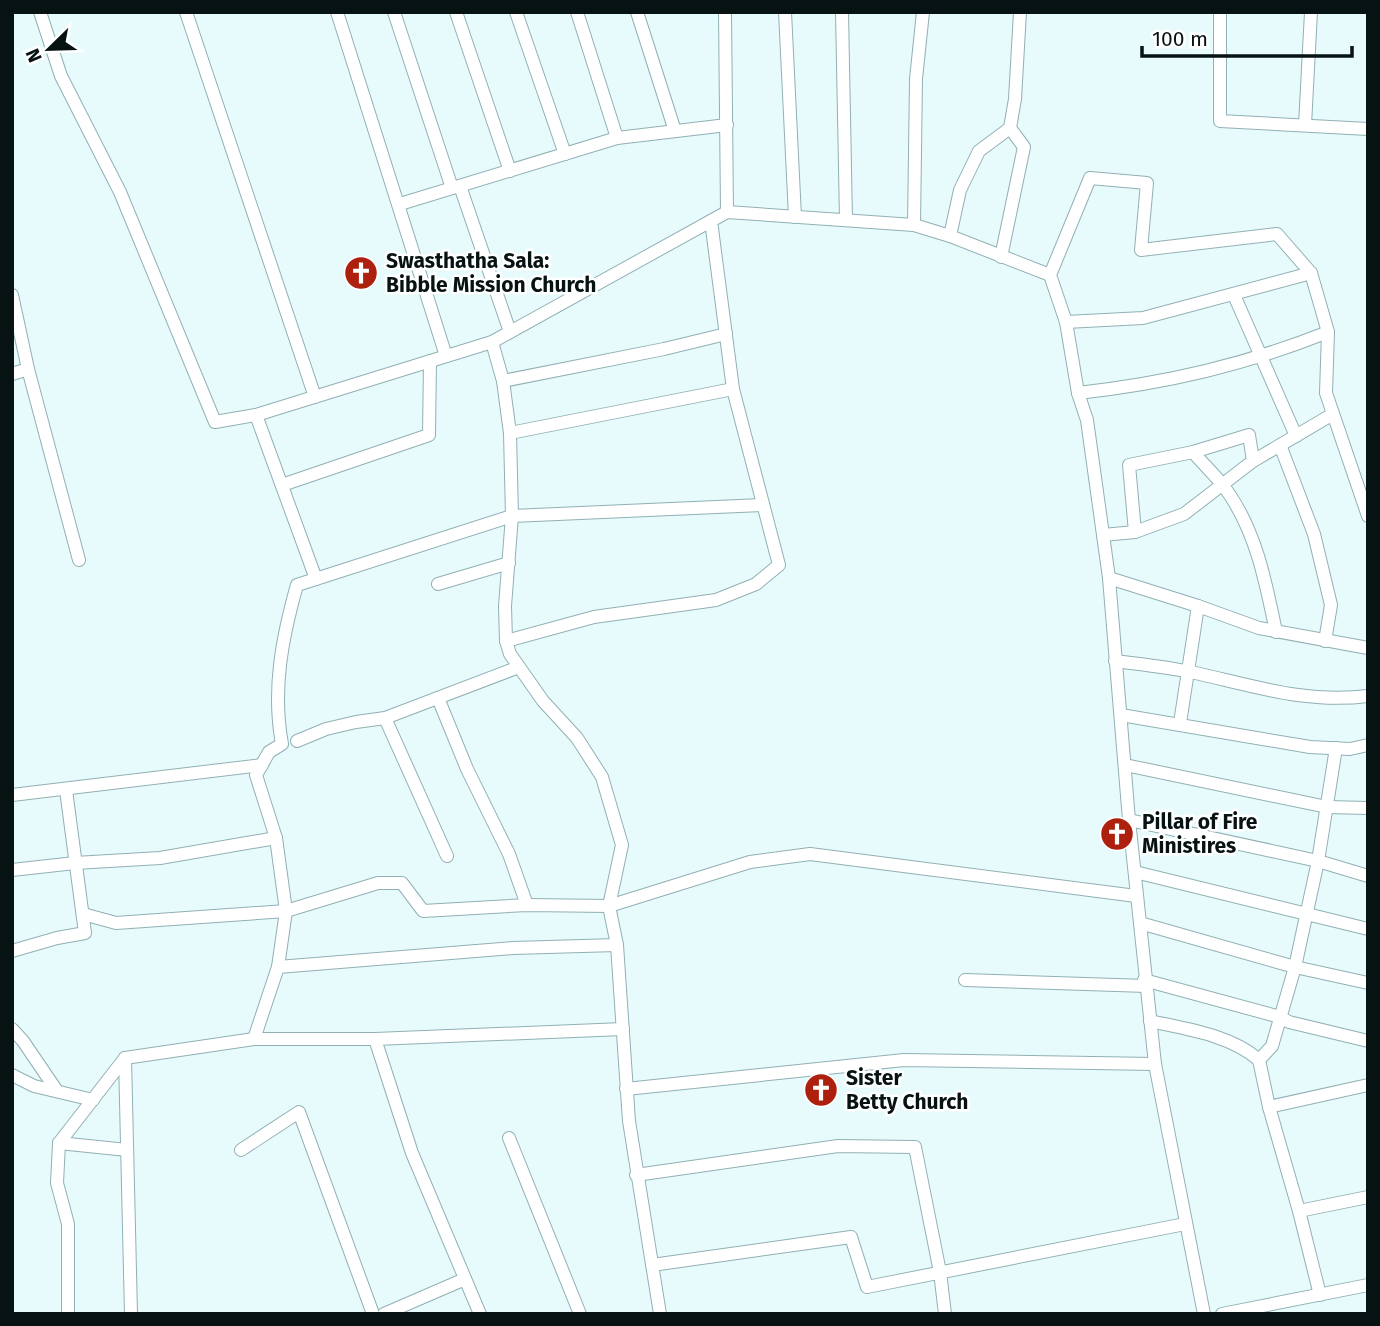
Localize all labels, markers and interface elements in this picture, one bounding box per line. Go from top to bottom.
north arrow [14,14,84,84]
scale bar [1142,14,1352,58]
text: 100 m [1152,26,1208,52]
text: N [21,45,47,66]
place label: Swasthatha Sala: Bibble Mission Church [386,248,596,298]
church icon: Swasthatha Sala: Bibble Mission Church [342,254,380,292]
place label: Pillar of Fire Ministires [1142,809,1258,859]
church icon: Pillar of Fire Ministires [1098,815,1136,853]
place label: Sister Betty Church [846,1065,968,1115]
church icon: Sister Betty Church [802,1071,840,1109]

